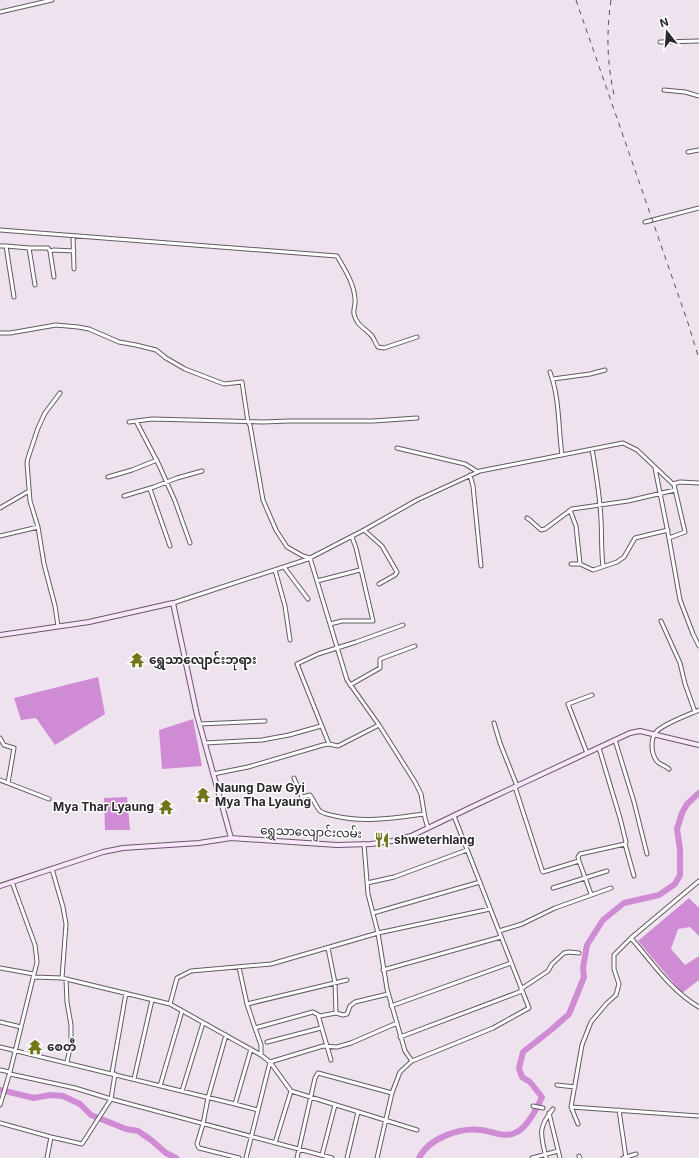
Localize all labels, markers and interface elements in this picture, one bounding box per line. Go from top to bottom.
north arrow [647,12,687,52]
text: N [658,15,670,30]
place label: ရွှေသာလျောင်းဘုရား [149,650,256,671]
temple icon: ရွှေသာလျောင်းဘုရား [128,651,146,669]
place label: Naung Daw Gyi Mya Tha Lyaung [215,780,311,809]
temple icon: Naung Daw Gyi Mya Tha Lyaung [194,786,212,804]
temple icon: Mya Thar Lyaung [157,798,175,816]
place label: Mya Thar Lyaung [53,799,154,814]
street label: ရွှေသာလျောင်းလမ်း [260,821,362,844]
restaurant icon: shweterhlang [373,831,391,849]
place label: shweterhlang [394,832,475,847]
temple icon: စေတီ [26,1038,44,1056]
place label: စေတီ [47,1038,76,1054]

